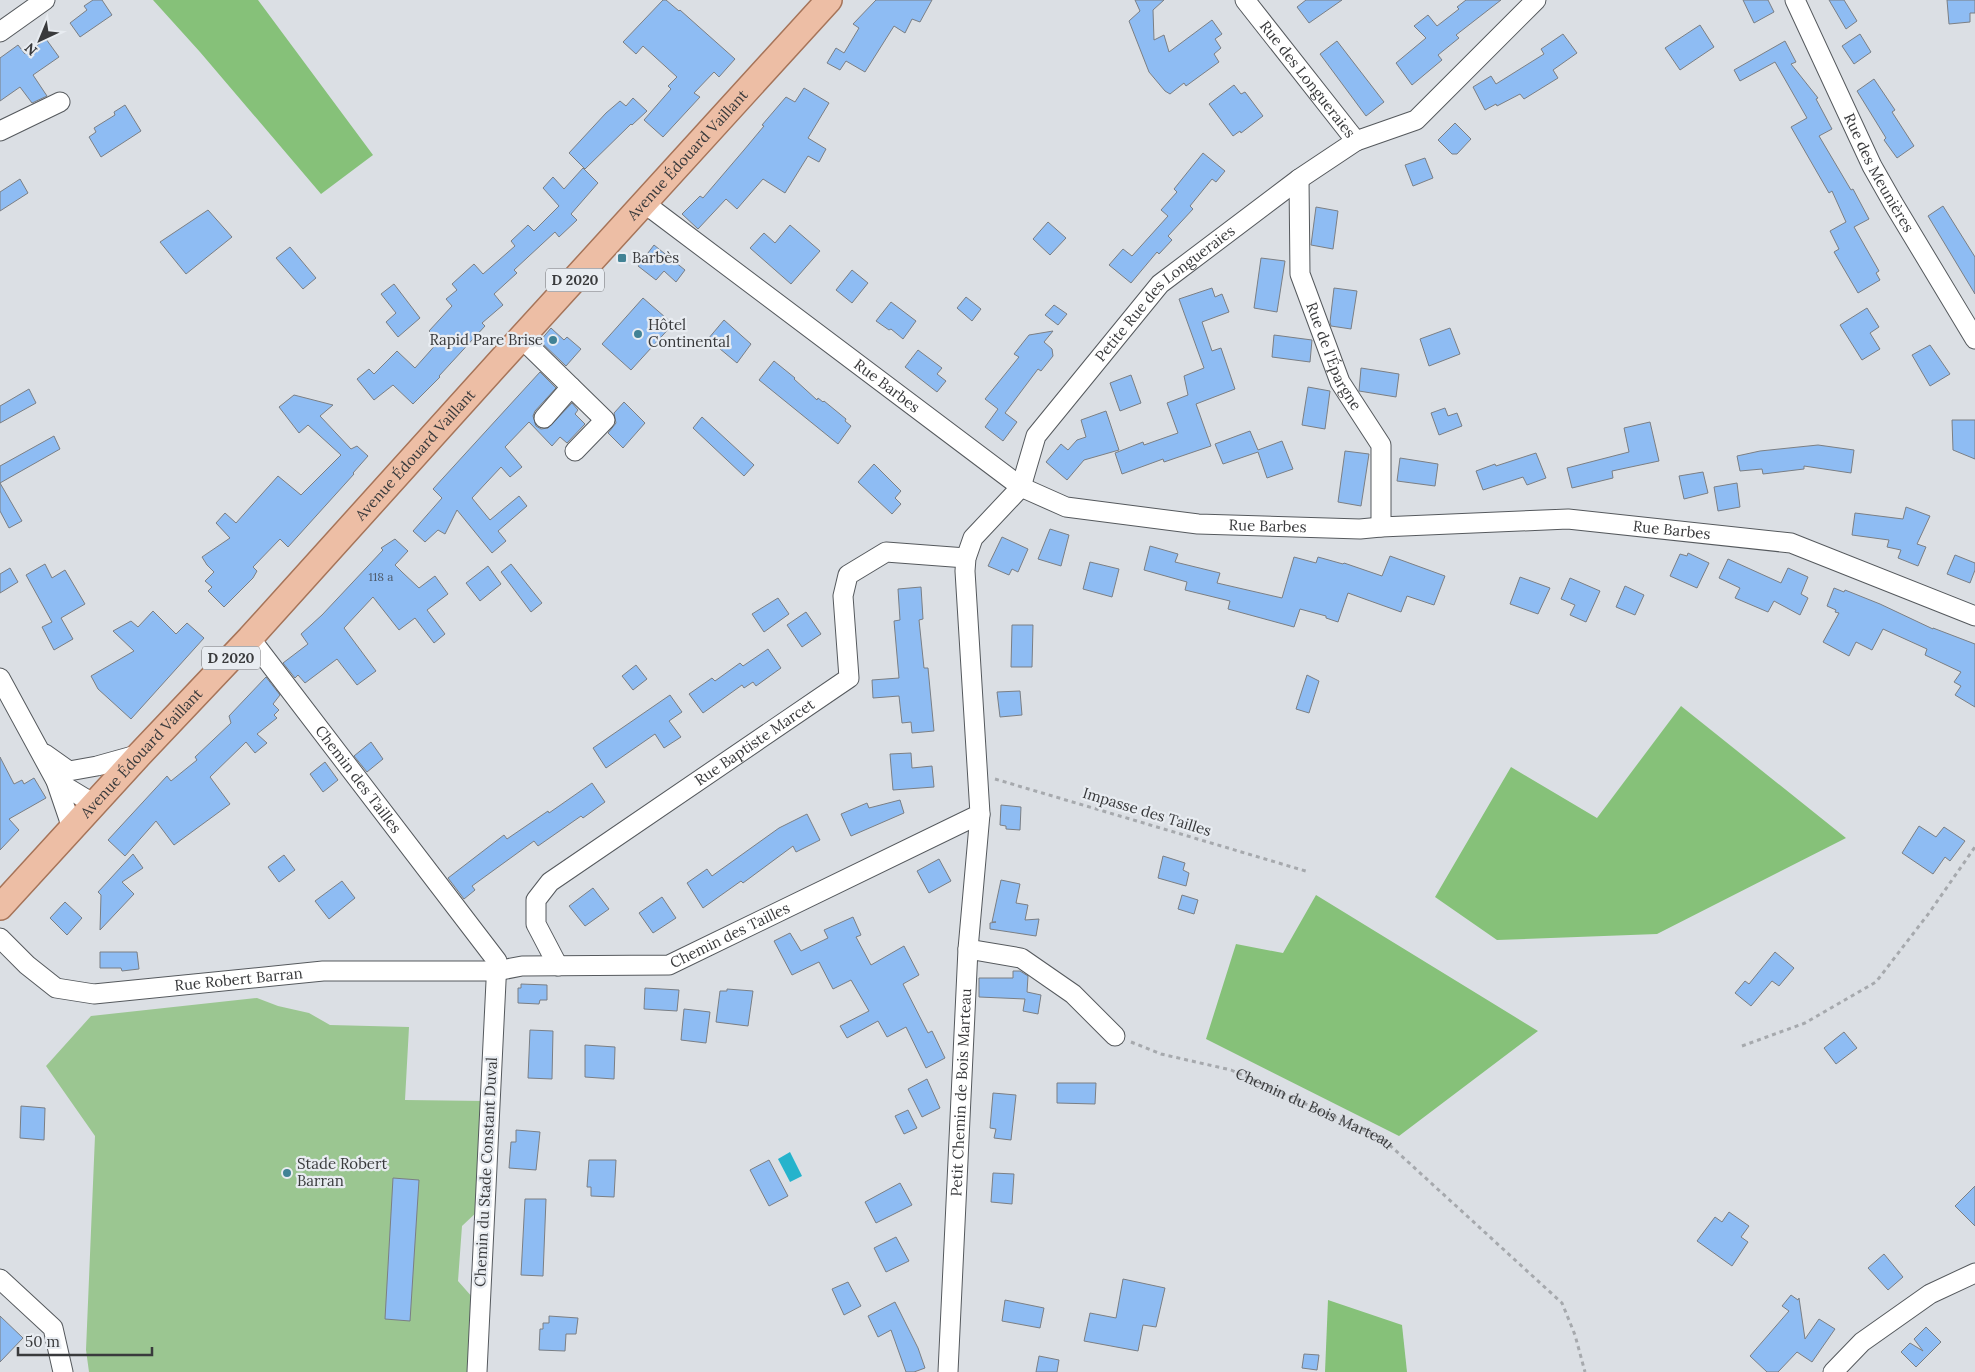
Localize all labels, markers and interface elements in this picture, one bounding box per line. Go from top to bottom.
north arrow [15,15,65,65]
street label: Rue des Longueraies [1256,17,1360,142]
text: N [21,39,41,60]
street label: Avenue Édouard Vaillant [622,85,752,225]
street label: Rue des Meunières [1840,110,1918,236]
street label: Petite Rue des Longueraies [1091,221,1238,365]
place label: Barbès [632,248,679,267]
marker: Barbès [616,252,628,264]
road number: D 2020 [546,268,604,292]
street label: Rue de l'Épargne [1302,299,1366,414]
place label: Hôtel Continental [648,315,730,351]
marker: Hôtel Continental [632,328,644,340]
place label: Rapid Pare Brise [430,330,543,349]
marker: Rapid Pare Brise [547,334,559,346]
street label: Rue Barbes [850,355,924,417]
street label: Avenue Édouard Vaillant [350,385,479,525]
street label: Rue Barbes [1228,515,1307,536]
street label: Rue Barbes [1632,516,1712,543]
house number: 118 a [369,569,393,584]
road number: D 2020 [202,646,260,670]
street label: Avenue Édouard Vaillant [76,684,206,822]
street label: Rue Baptiste Marcet [691,694,818,790]
street label: Chemin des Tailles [311,721,406,837]
street label: Impasse des Tailles [1081,783,1214,840]
street label: Chemin des Tailles [667,898,793,972]
street label: Rue Robert Barran [174,963,304,995]
street label: Petit Chemin de Bois Marteau [946,988,975,1197]
street label: Chemin du Stade Constant Duval [470,1057,501,1287]
street label: Chemin du Bois Marteau [1233,1063,1398,1153]
place label: Stade Robert Barran [297,1154,388,1190]
marker: Stade Robert Barran [281,1167,293,1179]
scale bar [18,1324,151,1356]
text: 50 m [25,1332,60,1351]

